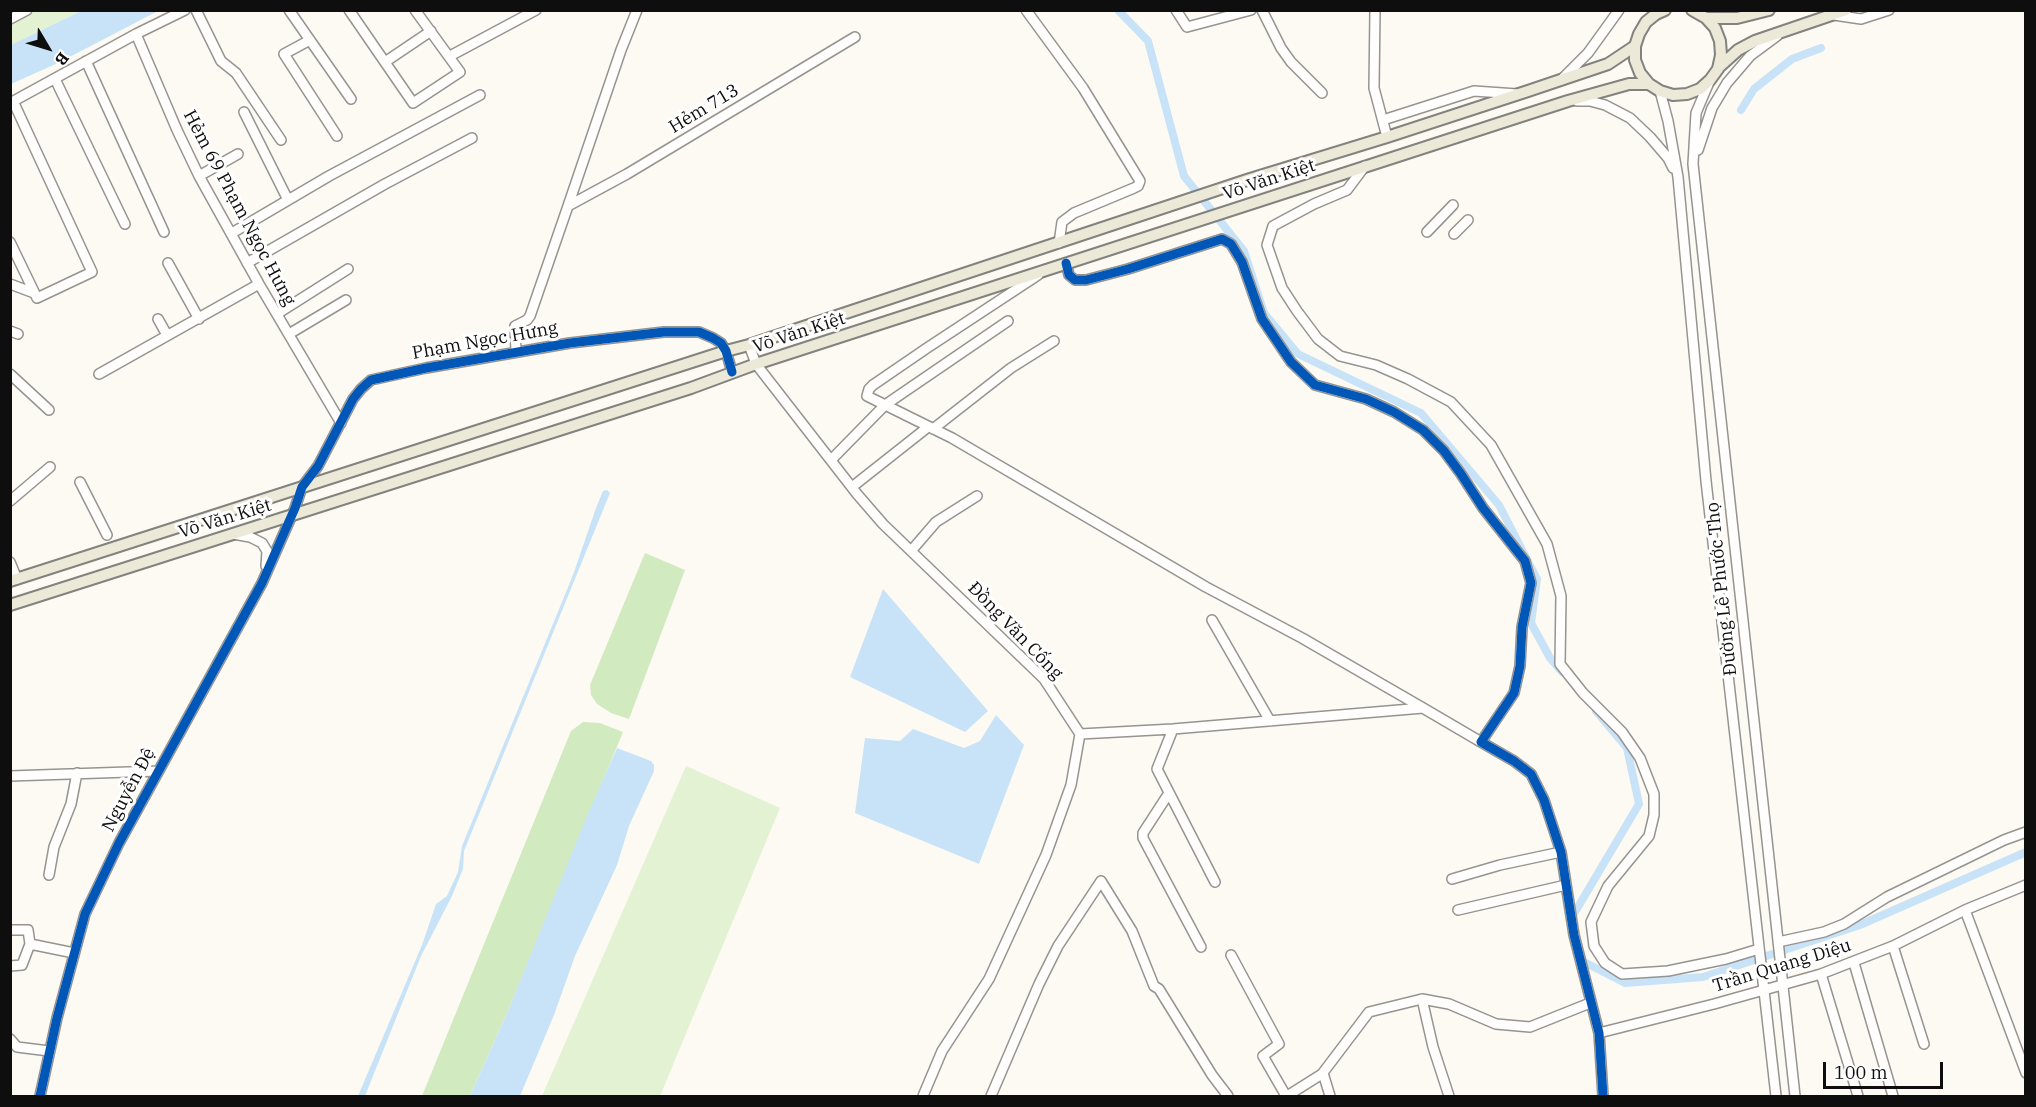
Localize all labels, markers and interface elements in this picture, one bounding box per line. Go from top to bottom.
north arrow [18,18,78,78]
text: B [51,48,74,70]
street label: Hẻm 713 [665,80,743,138]
street label: Hẻm 69 Phạm Ngọc Hưng [178,107,300,309]
street label: Võ Văn Kiệt [1220,155,1318,205]
street label: Võ Văn Kiệt [750,308,848,358]
street label: Phạm Ngọc Hưng [411,318,559,364]
street label: Võ Văn Kiệt [176,495,274,543]
street label: Đường Lê Phước Thọ [1702,501,1742,677]
street label: Đồng Văn Cống [963,578,1067,684]
street label: Nguyễn Đệ [98,744,160,836]
street label: Trần Quang Diệu [1710,935,1854,997]
scale bar [1826,1050,1946,1088]
text: 100 m [1834,1061,1888,1084]

